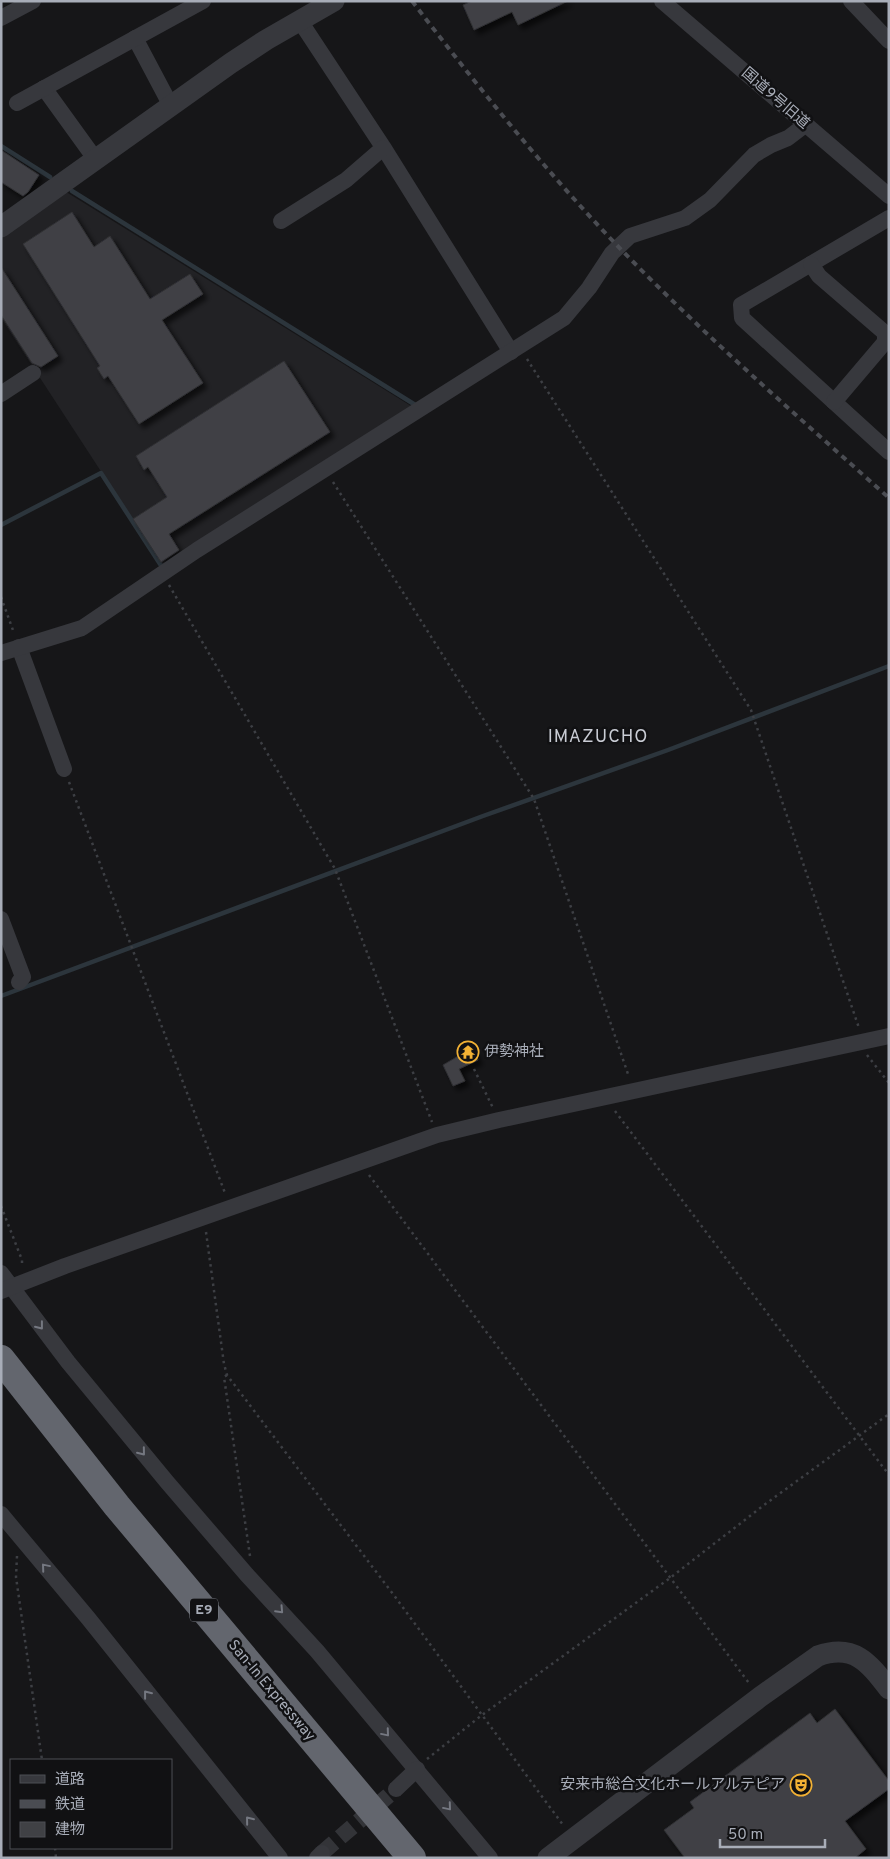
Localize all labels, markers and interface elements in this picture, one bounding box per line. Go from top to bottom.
street label: 国道9号旧道 [737,64,813,134]
district label: IMAZUCHO [548,726,648,749]
temple icon: 伊勢神社 [456,1040,480,1064]
place label: 伊勢神社 [484,1043,544,1062]
one-way arrow [35,1320,43,1329]
one-way arrow [137,1447,146,1456]
one-way arrow [41,1564,50,1573]
road number: E9 [190,1598,218,1622]
one-way arrow [274,1605,283,1614]
street label: San-In Expressway [223,1636,319,1746]
one-way arrow [144,1690,153,1700]
one-way arrow [381,1727,389,1736]
legend [10,1759,172,1849]
text: 道路 [55,1771,85,1790]
theatre icon: 安来市総合文化ホールアルテピア [789,1773,813,1797]
place label: 安来市総合文化ホールアルテピア [560,1776,785,1795]
text: 鉄道 [55,1796,85,1815]
one-way arrow [443,1801,451,1810]
scale bar [720,1816,825,1848]
one-way arrow [247,1817,255,1826]
text: 建物 [55,1821,85,1840]
text: 50 m [728,1826,763,1845]

